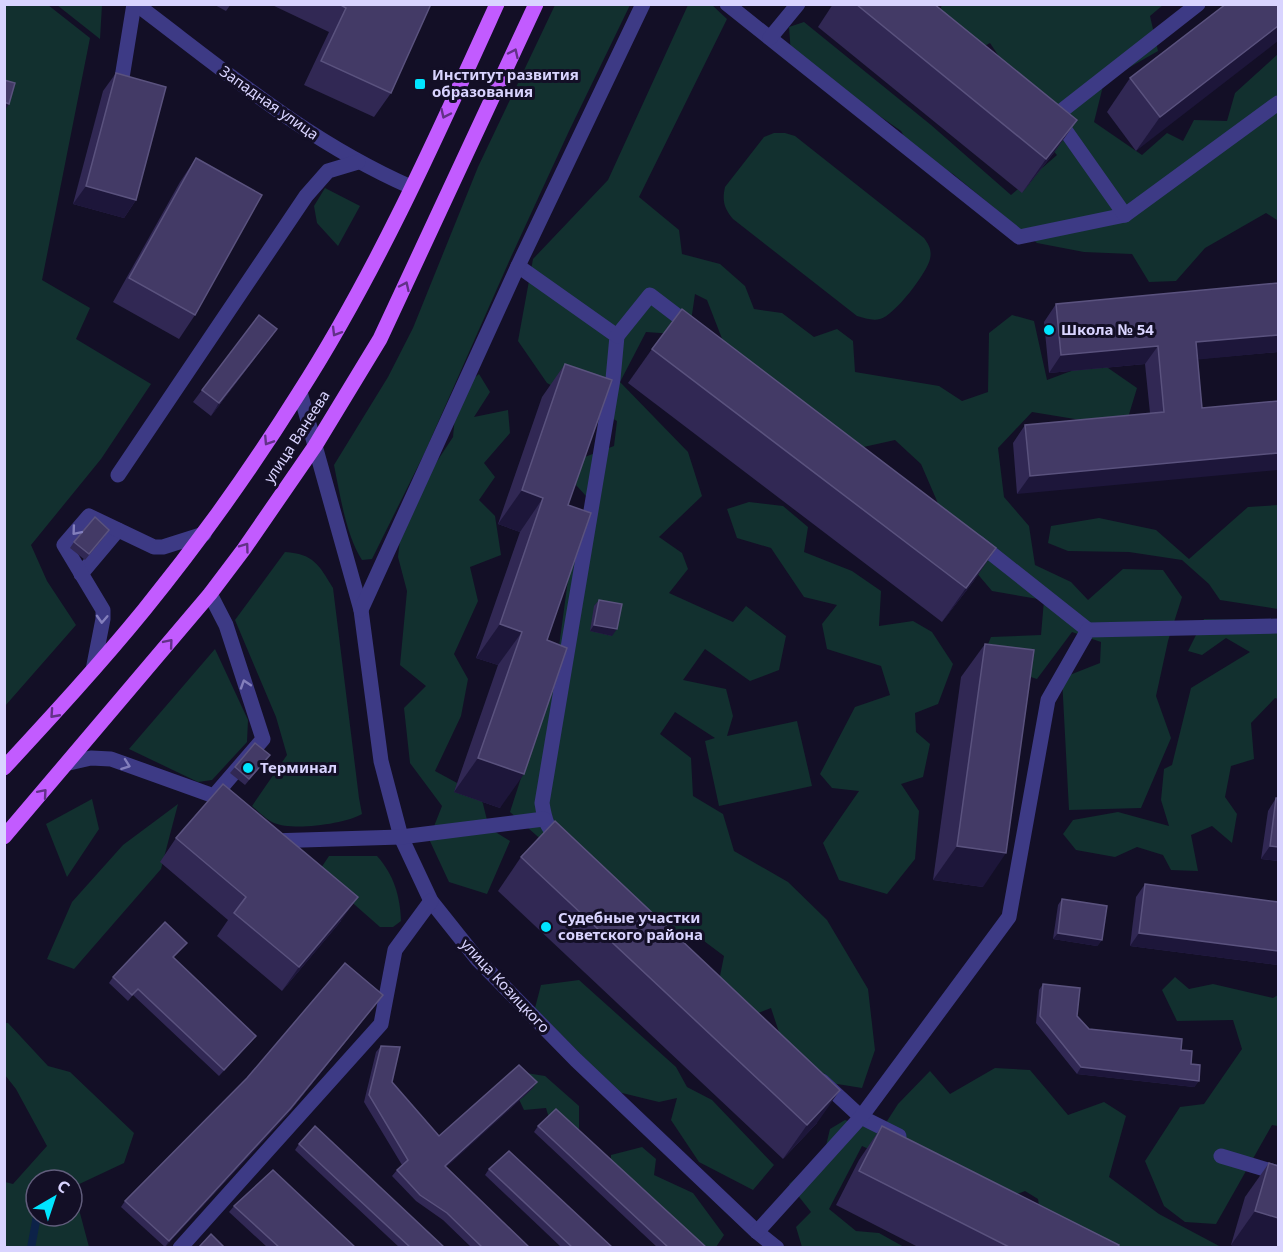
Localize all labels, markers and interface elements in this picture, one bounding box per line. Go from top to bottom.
one-way arrow [507,48,519,59]
street label: Западная улица [216,61,323,144]
place label: Институт развития образования [432,64,579,101]
marker: Институт развития образования [413,77,427,91]
one-way arrow [441,108,453,119]
one-way arrow [397,281,409,292]
place label: Школа № 54 [1061,319,1154,339]
marker: Школа № 54 [1042,323,1056,337]
one-way arrow [331,326,343,336]
street label: улица Ванеева [259,386,334,487]
one-way arrow [265,434,276,445]
one-way arrow [72,524,83,535]
one-way arrow [238,543,249,554]
one-way arrow [96,615,109,624]
one-way arrow [161,639,172,650]
one-way arrow [240,679,252,690]
one-way arrow [50,707,61,717]
one-way arrow [120,757,131,770]
place label: Терминал [260,757,337,777]
marker: Терминал [241,761,255,775]
one-way arrow [36,789,47,799]
place label: Судебные участки советского района [558,907,703,944]
marker: Судебные участки советского района [539,920,553,934]
street label: улица Козицкого [457,934,555,1037]
north arrow [24,1168,84,1228]
text: С [53,1175,74,1198]

